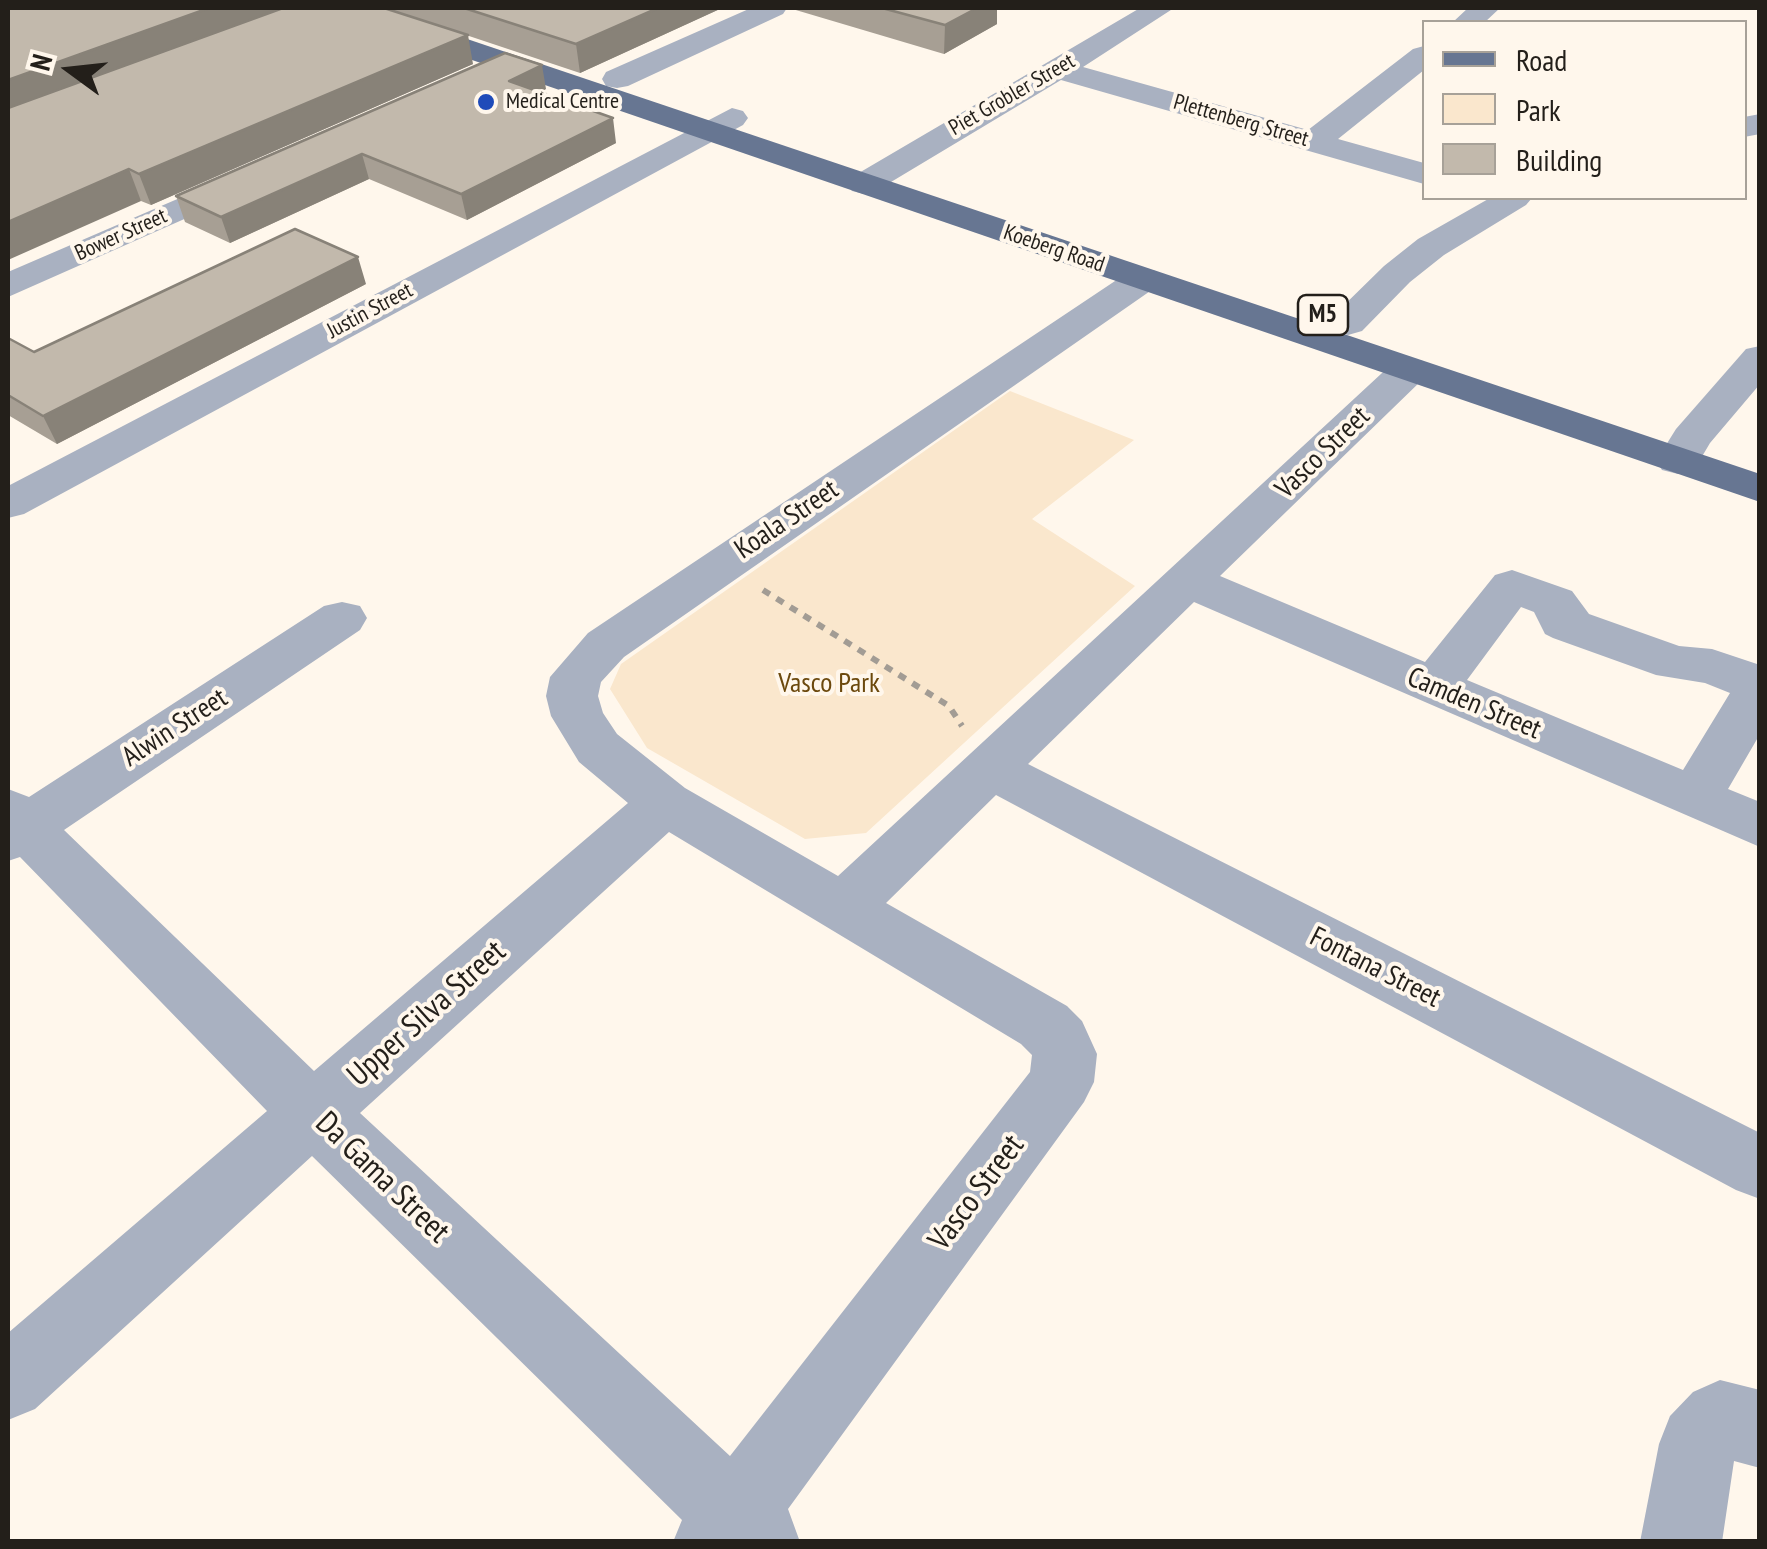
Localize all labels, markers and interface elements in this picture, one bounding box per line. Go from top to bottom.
north arrow [20,20,120,120]
legend [1422,20,1747,200]
text: Road [1516,40,1567,79]
street label: Piet Grobler Street [944,48,1080,142]
text: N [21,50,60,74]
place label: Medical Centre [506,89,619,115]
street label: Plettenberg Street [1170,89,1312,153]
text: Park [1516,90,1561,129]
marker: Medical Centre [475,91,497,113]
text: Building [1516,140,1602,179]
street label: Bower Street [71,203,171,267]
street label: Koeberg Road [1000,219,1108,279]
street label: Justin Street [323,278,417,344]
road number: M5 [1298,295,1348,335]
street label: Vasco Street [1269,400,1377,506]
street label: Koala Street [729,473,845,567]
street label: Camden Street [1402,661,1546,747]
park label: Vasco Park [778,667,880,701]
street label: Alwin Street [116,682,234,774]
street label: Fontana Street [1304,921,1446,1015]
street label: Upper Silva Street [340,933,514,1095]
street label: Da Gama Street [307,1105,457,1251]
street label: Vasco Street [921,1128,1033,1258]

